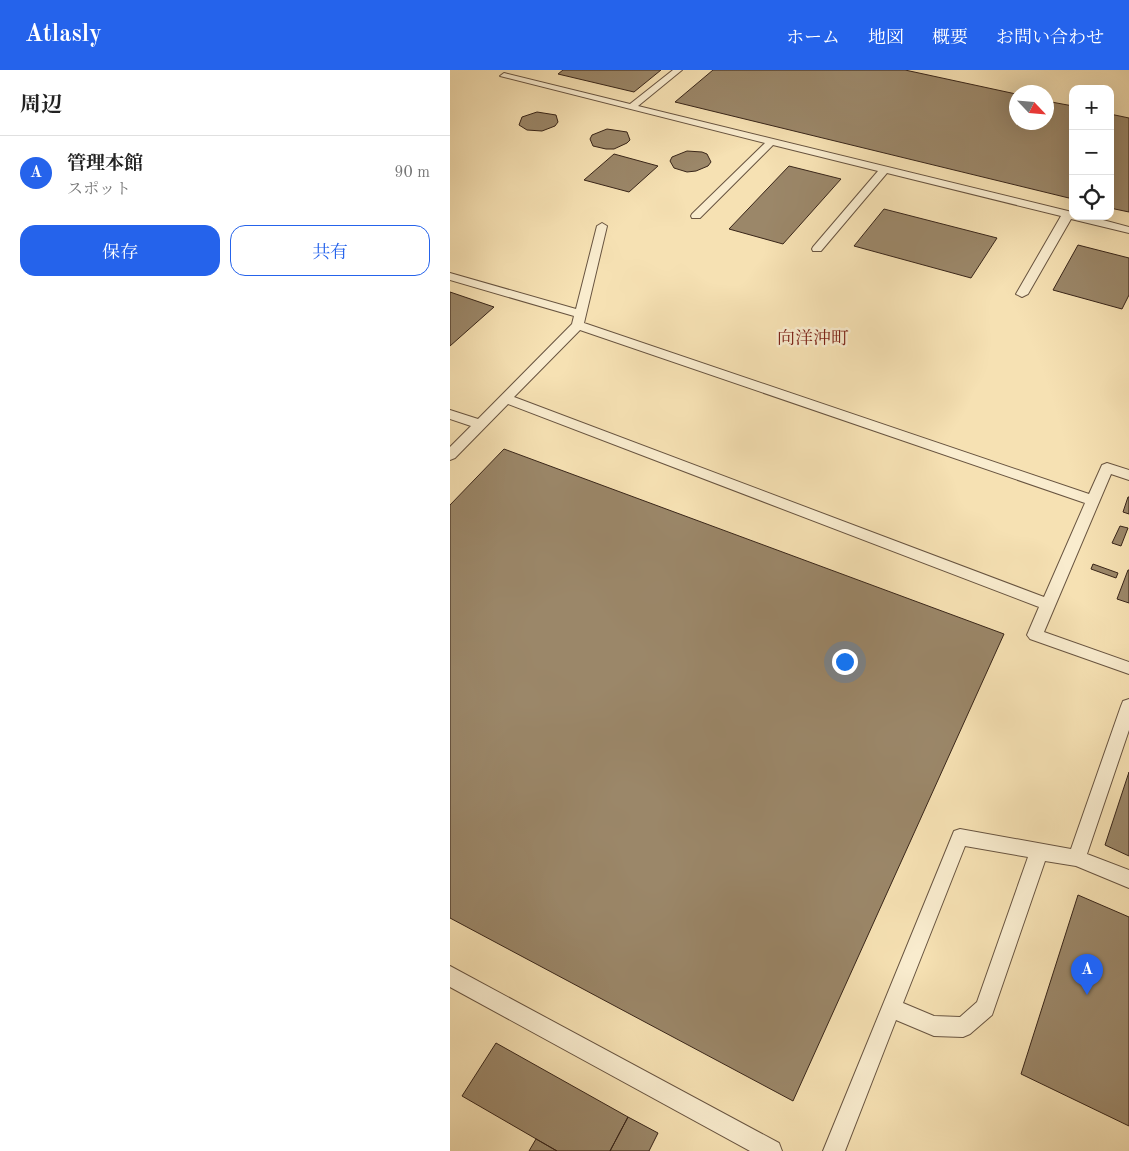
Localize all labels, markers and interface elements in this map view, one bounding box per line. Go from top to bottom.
text: Atlasly [25,23,102,47]
text: ホーム [786,29,840,47]
text: 地図 [868,29,904,47]
text: 概要 [932,29,968,47]
text: お問い合わせ [996,29,1104,47]
north arrow [1009,85,1054,130]
map controls [1069,85,1114,220]
button: + [1069,85,1114,130]
text: 周辺 [20,95,62,116]
button: − [1069,130,1114,175]
text: 管理本館 [67,155,143,174]
text: A [30,165,42,181]
text: 90 m [394,165,430,181]
button: locate [1069,175,1114,220]
text: スポット [67,182,131,198]
button: 保存 [20,225,220,276]
button: 共有 [230,225,430,276]
district label: 向洋沖町 [777,328,849,348]
your location [832,649,858,675]
pin: A [1071,954,1103,995]

